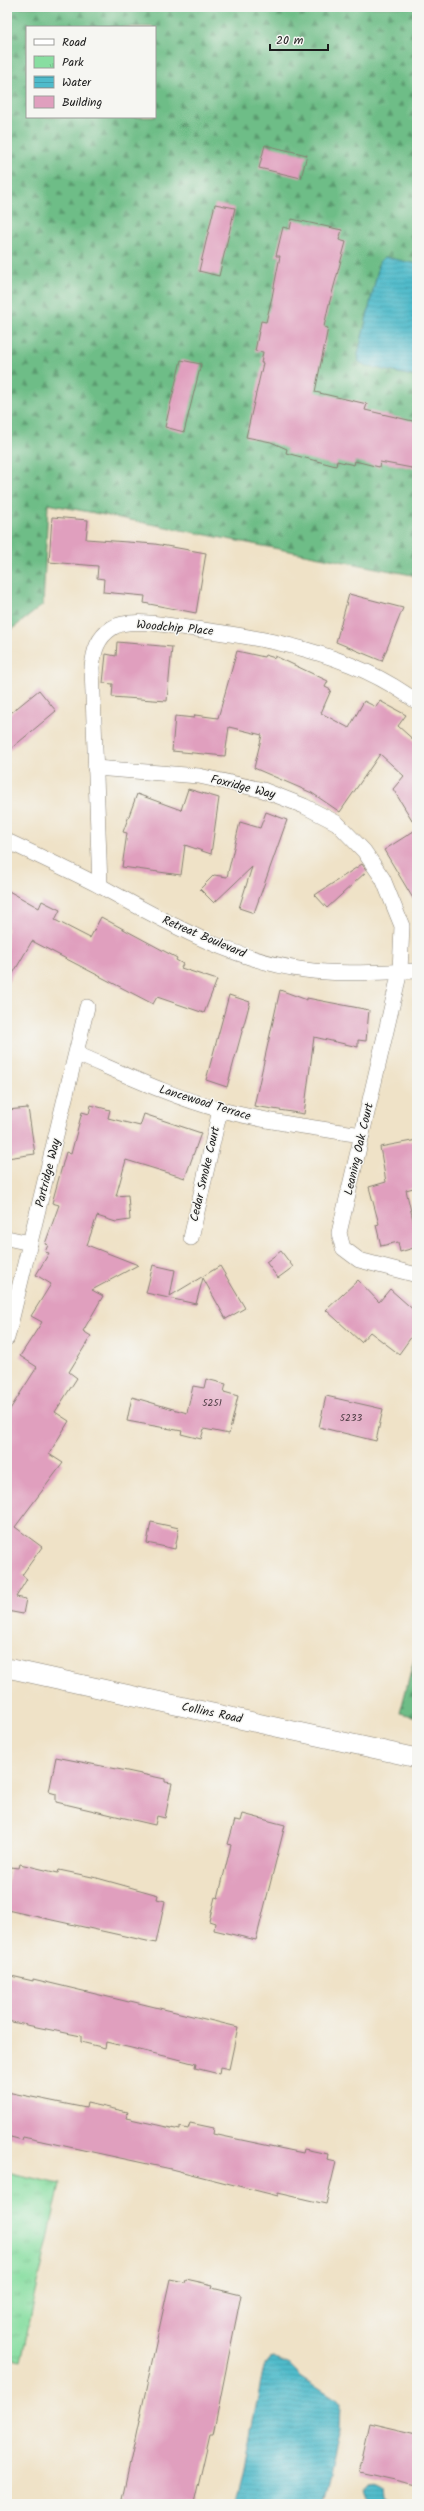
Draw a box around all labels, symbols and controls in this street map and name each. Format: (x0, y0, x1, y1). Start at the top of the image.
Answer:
legend (26, 26, 156, 118)
scale bar (270, 26, 328, 52)
text: 20 m (276, 31, 304, 50)
text: Road (62, 33, 87, 52)
text: Park (62, 53, 84, 72)
text: Water (62, 73, 92, 92)
text: Building (62, 93, 102, 112)
street label: Woodchip Place (136, 615, 215, 641)
street label: Foxridge Way (209, 770, 278, 804)
street label: Retreat Boulevard (159, 911, 250, 964)
street label: Lancewood Terrace (157, 1080, 254, 1126)
street label: Leaning Oak Court (339, 1101, 379, 1197)
street label: Cedar Smoke Court (185, 1124, 225, 1223)
street label: Partridge Way (30, 1136, 66, 1209)
house number: 5251 (202, 1395, 222, 1411)
house number: 5233 (340, 1410, 363, 1426)
street label: Collins Road (180, 1697, 245, 1729)

